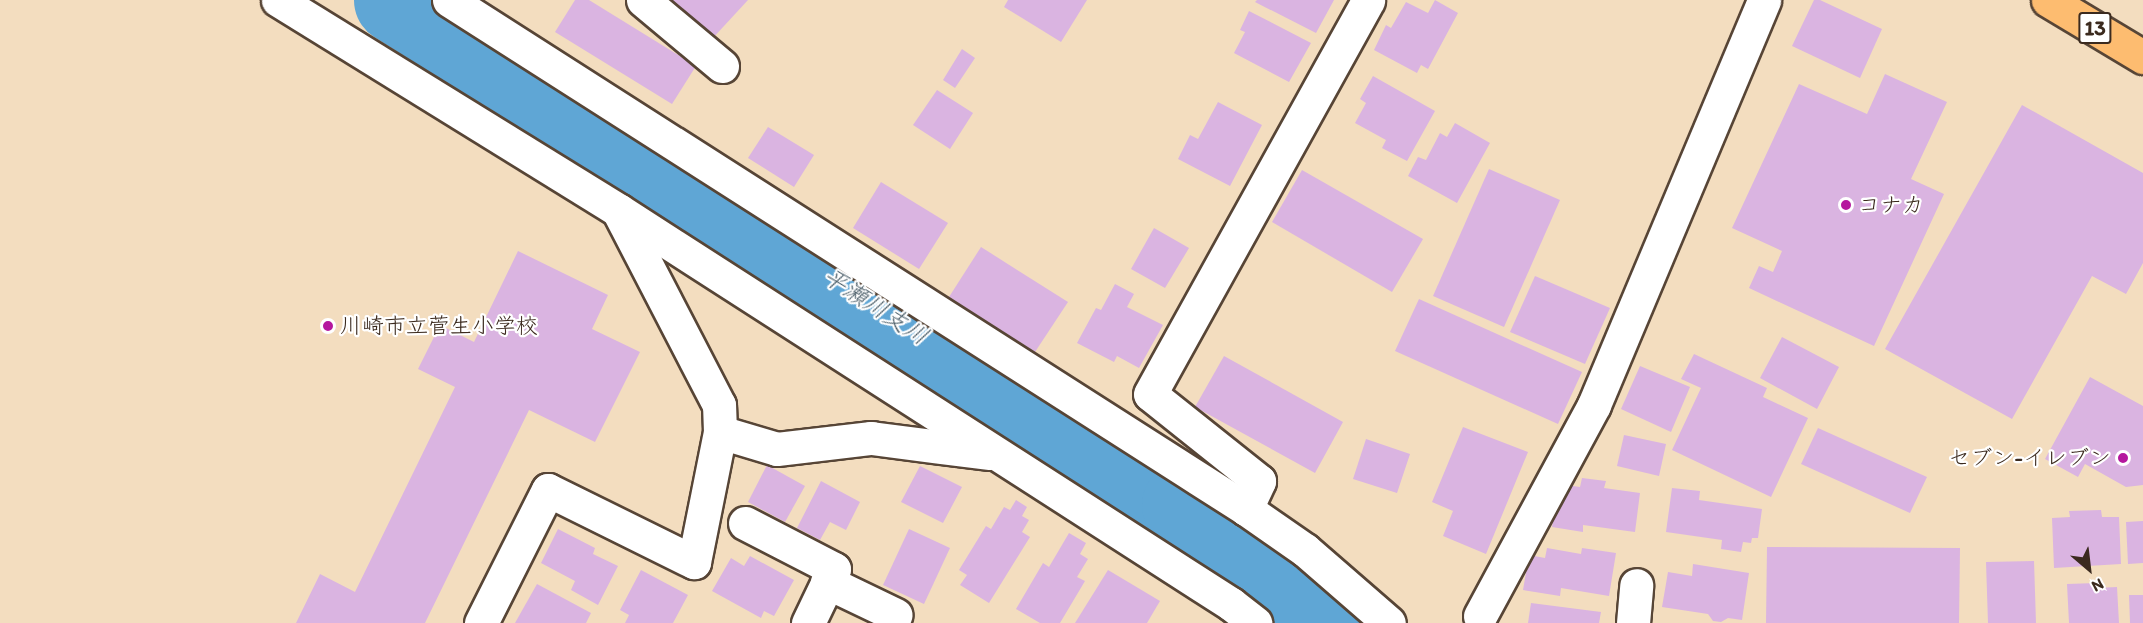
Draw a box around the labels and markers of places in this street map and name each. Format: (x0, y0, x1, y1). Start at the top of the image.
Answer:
place label: コナカ (1858, 192, 1924, 218)
marker: コナカ (1839, 198, 1853, 212)
place label: 川崎市立菅生小学校 (340, 313, 538, 339)
marker: 川崎市立菅生小学校 (321, 319, 335, 333)
place label: セブン-イレブン (1948, 445, 2111, 471)
marker: セブン-イレブン (2116, 451, 2130, 465)

